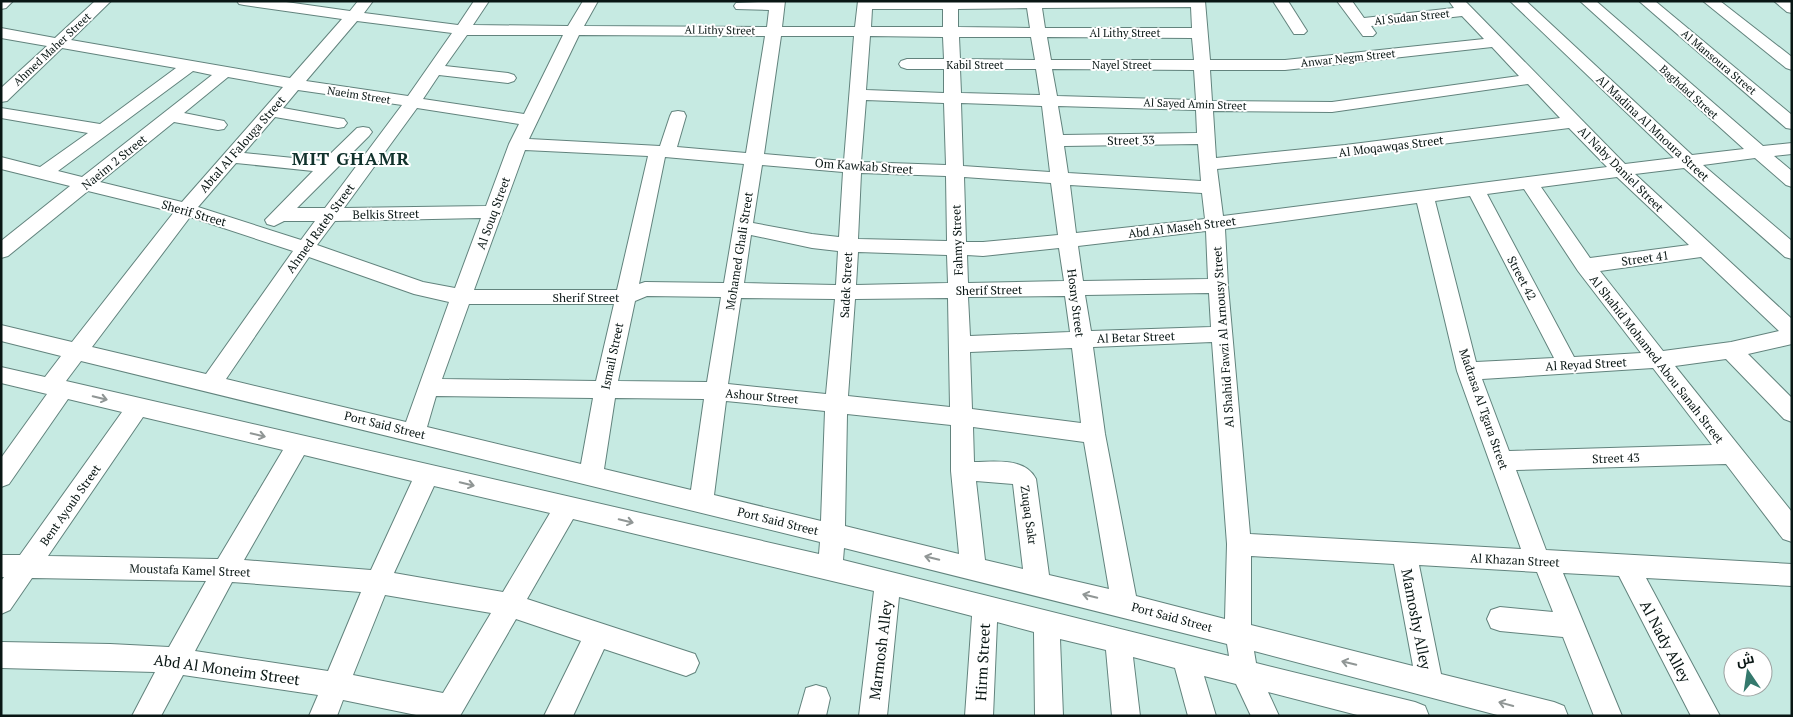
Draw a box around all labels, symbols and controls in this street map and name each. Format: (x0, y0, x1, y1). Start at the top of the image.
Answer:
street label: Al Sudan Street (1374, 6, 1450, 28)
street label: Ahmed Maher Street (10, 9, 94, 89)
street label: Al Lithy Street (684, 22, 756, 38)
street label: Al Lithy Street (1090, 26, 1160, 40)
street label: Al Mansoura Street (1678, 26, 1760, 98)
street label: Anwar Negm Street (1300, 46, 1396, 70)
street label: Kabil Street (946, 58, 1004, 72)
street label: Nayel Street (1092, 58, 1152, 72)
street label: Baghdad Street (1657, 62, 1721, 122)
street label: Al Madina Al Mnoura Street (1594, 72, 1713, 185)
street label: Naeim Street (326, 83, 392, 107)
street label: Abtal Al Falouga Street (196, 92, 288, 195)
street label: Al Sayed Amin Street (1143, 95, 1247, 113)
street label: Al Naby Daniel Street (1575, 123, 1667, 215)
street label: Naeim 2 Street (79, 131, 150, 193)
street label: Street 33 (1107, 132, 1155, 148)
street label: Al Moqawqas Street (1338, 132, 1445, 160)
district label: MIT GHAMR (292, 146, 410, 170)
street label: Om Kawkab Street (814, 155, 914, 177)
street label: Al Souq Street (473, 174, 513, 251)
street label: Ahmed Rateb Street (283, 180, 358, 276)
street label: Mohamed Ghali Street (722, 190, 756, 311)
street label: Sherif Street (160, 197, 229, 230)
street label: Fahmy Street (948, 204, 966, 276)
street label: Belkis Street (352, 206, 420, 222)
street label: Abd Al Maseh Street (1127, 213, 1237, 241)
street label: Al Shahid Fawzi Al Arnousy Street (1209, 245, 1237, 428)
street label: Street 41 (1620, 247, 1670, 269)
street label: Sadek Street (837, 251, 855, 319)
street label: Street 42 (1504, 253, 1540, 303)
street label: Hosny Street (1064, 268, 1088, 339)
street label: Al Shahid Mohamed Abou Sanah Street (1587, 272, 1728, 446)
street label: Sherif Street (955, 282, 1023, 298)
street label: Sherif Street (553, 290, 620, 305)
street label: Ismail Street (598, 321, 627, 391)
street label: Al Betar Street (1097, 328, 1176, 346)
street label: Madrasa Al Tgara Street (1456, 346, 1512, 472)
street label: Al Reyad Street (1545, 354, 1628, 374)
street label: Ashour Street (725, 385, 800, 407)
one-way arrow (91, 394, 107, 403)
street label: Port Said Street (343, 408, 428, 442)
one-way arrow (250, 431, 266, 440)
street label: Street 43 (1592, 450, 1640, 466)
street label: Bent Ayoub Street (36, 461, 104, 549)
one-way arrow (459, 480, 475, 489)
street label: Zuqaq Sakr (1017, 484, 1041, 546)
street label: Port Said Street (736, 504, 821, 538)
one-way arrow (617, 517, 633, 526)
street label: Al Khazan Street (1470, 550, 1561, 570)
one-way arrow (924, 553, 940, 562)
street label: Moustafa Kamel Street (129, 560, 252, 580)
street label: Mamoshy Alley (1397, 567, 1437, 671)
one-way arrow (1082, 591, 1098, 600)
street label: Al Nady Alley (1636, 596, 1696, 686)
street label: Marmosh Alley (864, 599, 896, 701)
street label: Port Said Street (1130, 599, 1215, 635)
street label: Hirm Street (970, 622, 994, 701)
north arrow (1723, 647, 1773, 697)
text: ش (1734, 648, 1756, 670)
street label: Abd Al Moneim Street (153, 649, 302, 689)
one-way arrow (1341, 658, 1357, 667)
one-way arrow (1499, 698, 1515, 708)

